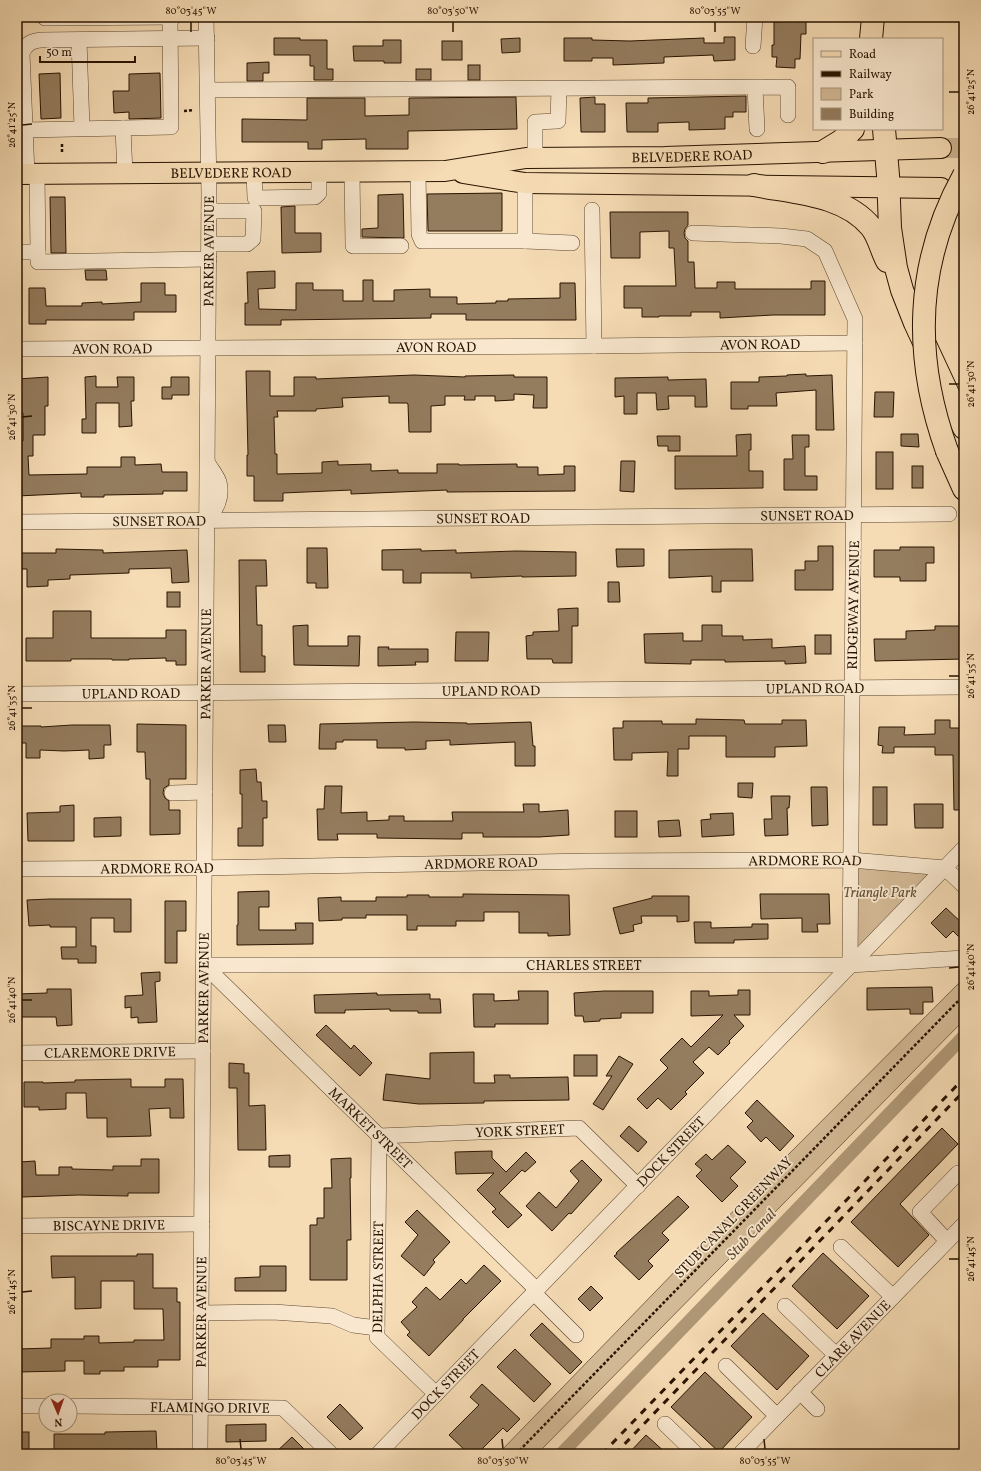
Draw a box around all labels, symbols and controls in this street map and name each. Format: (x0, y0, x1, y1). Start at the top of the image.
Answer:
text: 80°03'45"W (166, 4, 216, 18)
text: 80°03'50"W (427, 4, 479, 18)
text: 80°03'55"W (690, 4, 740, 18)
scale bar (40, 38, 135, 64)
legend (813, 38, 943, 130)
text: 50 m (46, 45, 72, 61)
text: Road (849, 47, 876, 63)
text: Railway (849, 67, 892, 83)
text: 26°41'25"N (964, 68, 978, 115)
text: Park (849, 87, 874, 103)
text: 26°41'25"N (5, 101, 19, 148)
text: Building (849, 107, 894, 123)
street label: BELVEDERE ROAD (631, 146, 753, 168)
street label: BELVEDERE ROAD (170, 164, 292, 184)
street label: PARKER AVENUE (200, 195, 220, 307)
street label: AVON ROAD (720, 336, 800, 356)
street label: AVON ROAD (396, 339, 476, 358)
street label: AVON ROAD (72, 340, 152, 360)
text: 26°41'30"N (964, 360, 978, 407)
text: 26°41'30"N (5, 393, 19, 440)
street label: SUNSET ROAD (760, 507, 854, 527)
street label: SUNSET ROAD (436, 510, 530, 529)
street label: SUNSET ROAD (112, 512, 206, 532)
street label: RIDGEWAY AVENUE (844, 540, 865, 670)
street label: PARKER AVENUE (197, 608, 217, 720)
text: 26°41'35"N (964, 652, 978, 699)
street label: UPLAND ROAD (766, 680, 864, 699)
street label: UPLAND ROAD (442, 682, 540, 702)
text: 26°41'35"N (5, 684, 19, 731)
street label: UPLAND ROAD (82, 685, 180, 705)
street label: ARDMORE ROAD (748, 852, 862, 872)
street label: ARDMORE ROAD (424, 854, 538, 875)
street label: ARDMORE ROAD (100, 860, 214, 880)
park label: Triangle Park (843, 884, 917, 903)
street label: PARKER AVENUE (195, 932, 215, 1044)
text: 26°41'40"N (964, 943, 978, 990)
street label: CHARLES STREET (526, 957, 642, 976)
text: 26°41'40"N (5, 976, 19, 1023)
street label: CLAREMORE DRIVE (44, 1043, 176, 1064)
street label: MARKET STREET (324, 1084, 416, 1174)
street label: DOCK STREET (633, 1113, 710, 1192)
street label: YORK STREET (475, 1121, 565, 1143)
street label: STUB CANAL GREENWAY (671, 1153, 798, 1283)
water label: Stub Canal (722, 1205, 782, 1265)
street label: BISCAYNE DRIVE (53, 1216, 165, 1237)
street label: DELPHIA STREET (369, 1221, 389, 1333)
text: 26°41'45"N (964, 1236, 978, 1282)
street label: PARKER AVENUE (193, 1256, 212, 1368)
text: 26°41'45"N (5, 1269, 19, 1315)
street label: CLARE AVENUE (811, 1297, 896, 1383)
street label: DOCK STREET (408, 1346, 485, 1425)
north arrow (38, 1393, 78, 1433)
street label: FLAMINGO DRIVE (150, 1399, 270, 1419)
text: N (54, 1414, 63, 1429)
text: 80°03'45"W (216, 1454, 266, 1468)
text: 80°03'50"W (477, 1454, 529, 1468)
text: 80°03'55"W (740, 1454, 790, 1468)

